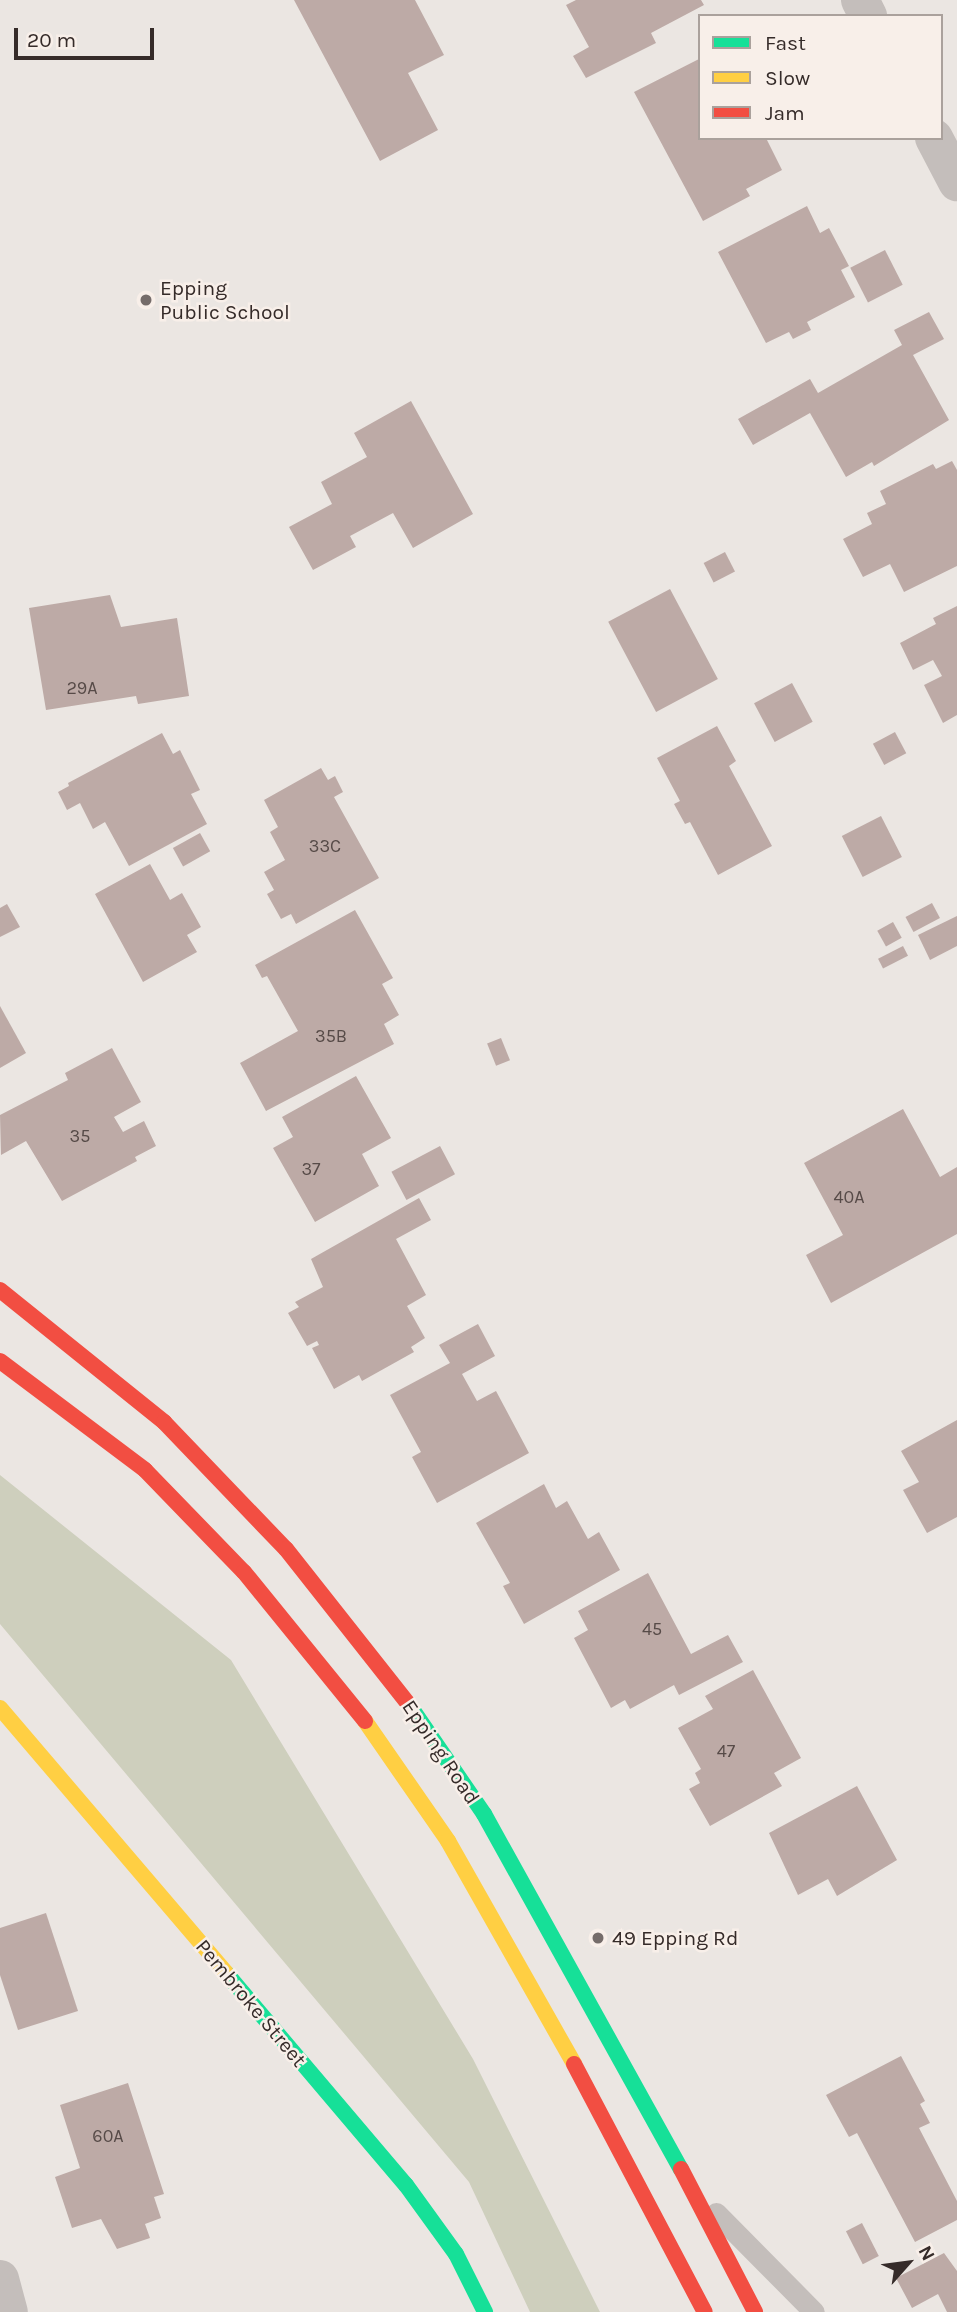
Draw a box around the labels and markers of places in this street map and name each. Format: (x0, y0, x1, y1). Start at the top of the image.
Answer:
place label: Epping Public School (160, 275, 290, 325)
marker: Epping Public School (138, 292, 154, 308)
place label: 49 Epping Rd (612, 1925, 738, 1951)
marker: 49 Epping Rd (590, 1930, 606, 1946)

